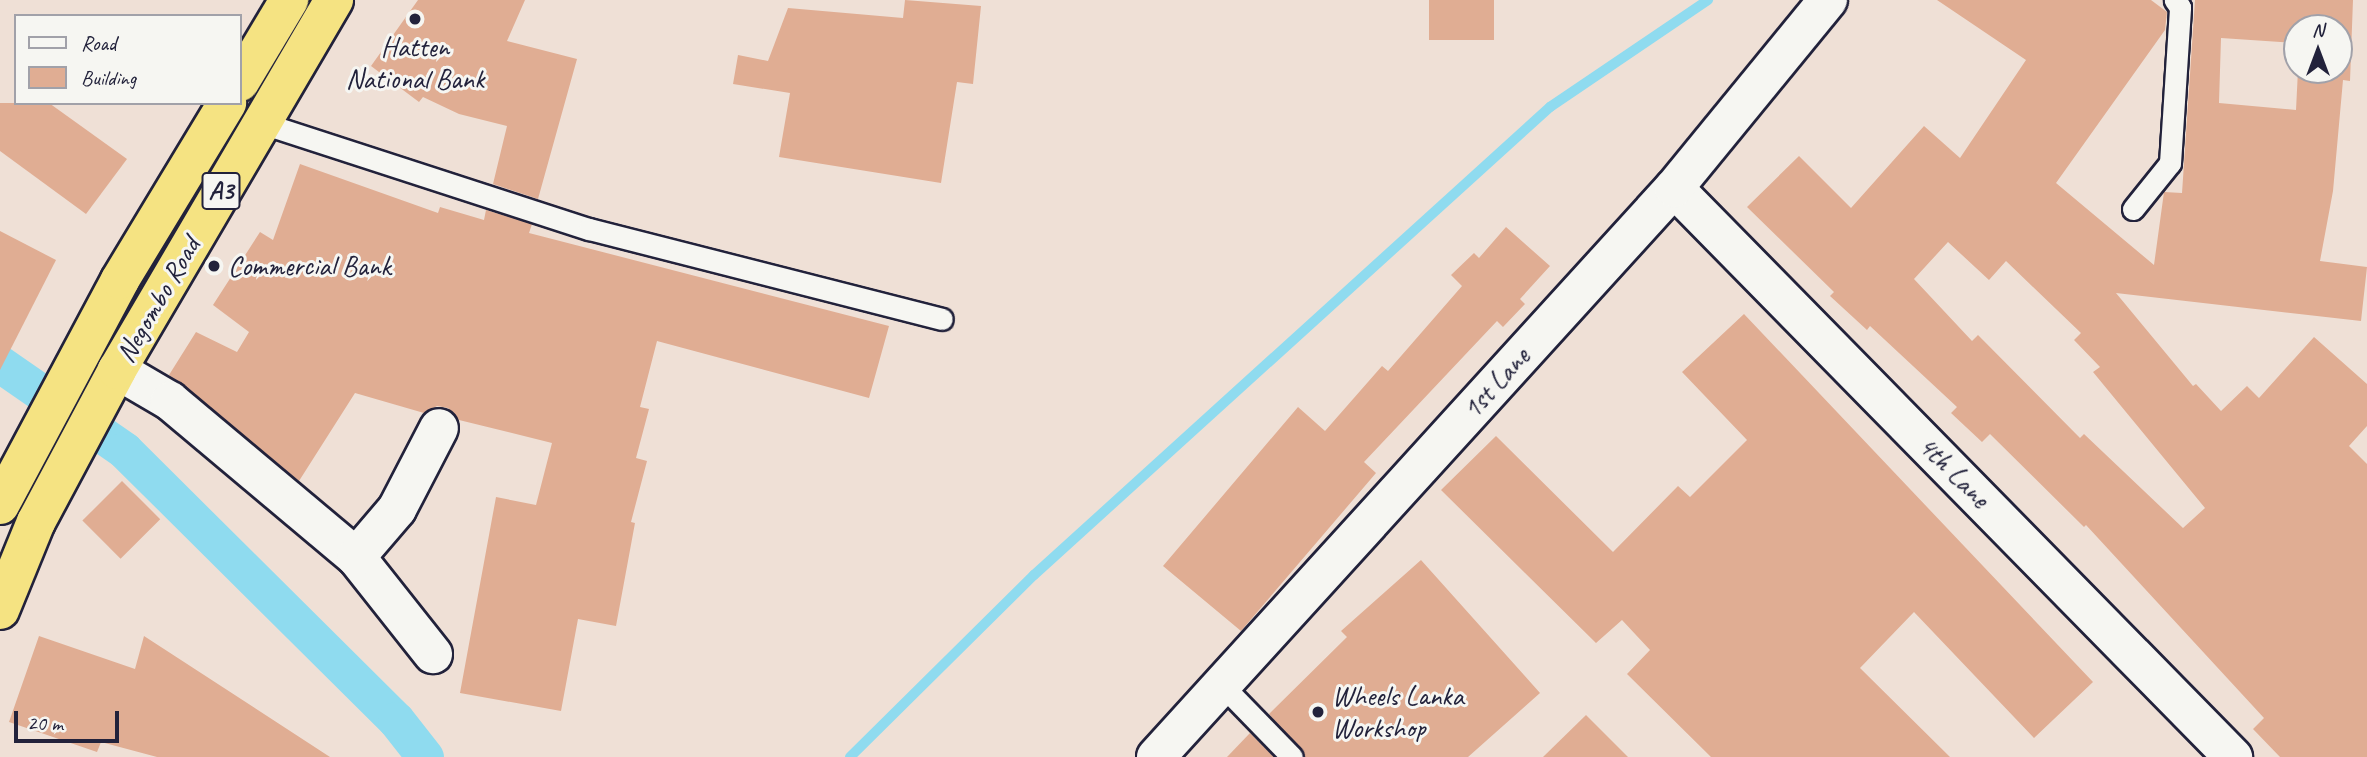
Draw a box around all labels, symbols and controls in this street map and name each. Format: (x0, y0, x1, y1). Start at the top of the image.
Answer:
marker: Hatten National Bank (407, 11, 423, 27)
legend (14, 14, 242, 105)
north arrow (2283, 14, 2353, 84)
text: N (2312, 18, 2324, 42)
text: Road (81, 30, 116, 56)
place label: Hatten National Bank (345, 30, 485, 96)
text: Building (81, 65, 136, 91)
road number: A3 (200, 168, 242, 214)
street label: Negombo Road (109, 231, 207, 369)
place label: Commercial Bank (228, 249, 392, 283)
marker: Commercial Bank (206, 258, 222, 274)
street label: 1st Lane (1455, 341, 1537, 425)
street label: 4th Lane (1911, 429, 1997, 515)
place label: Wheels Lanka Workshop (1332, 679, 1463, 745)
scale bar (18, 698, 122, 742)
marker: Wheels Lanka Workshop (1310, 704, 1326, 720)
text: 20 m (27, 710, 63, 736)

